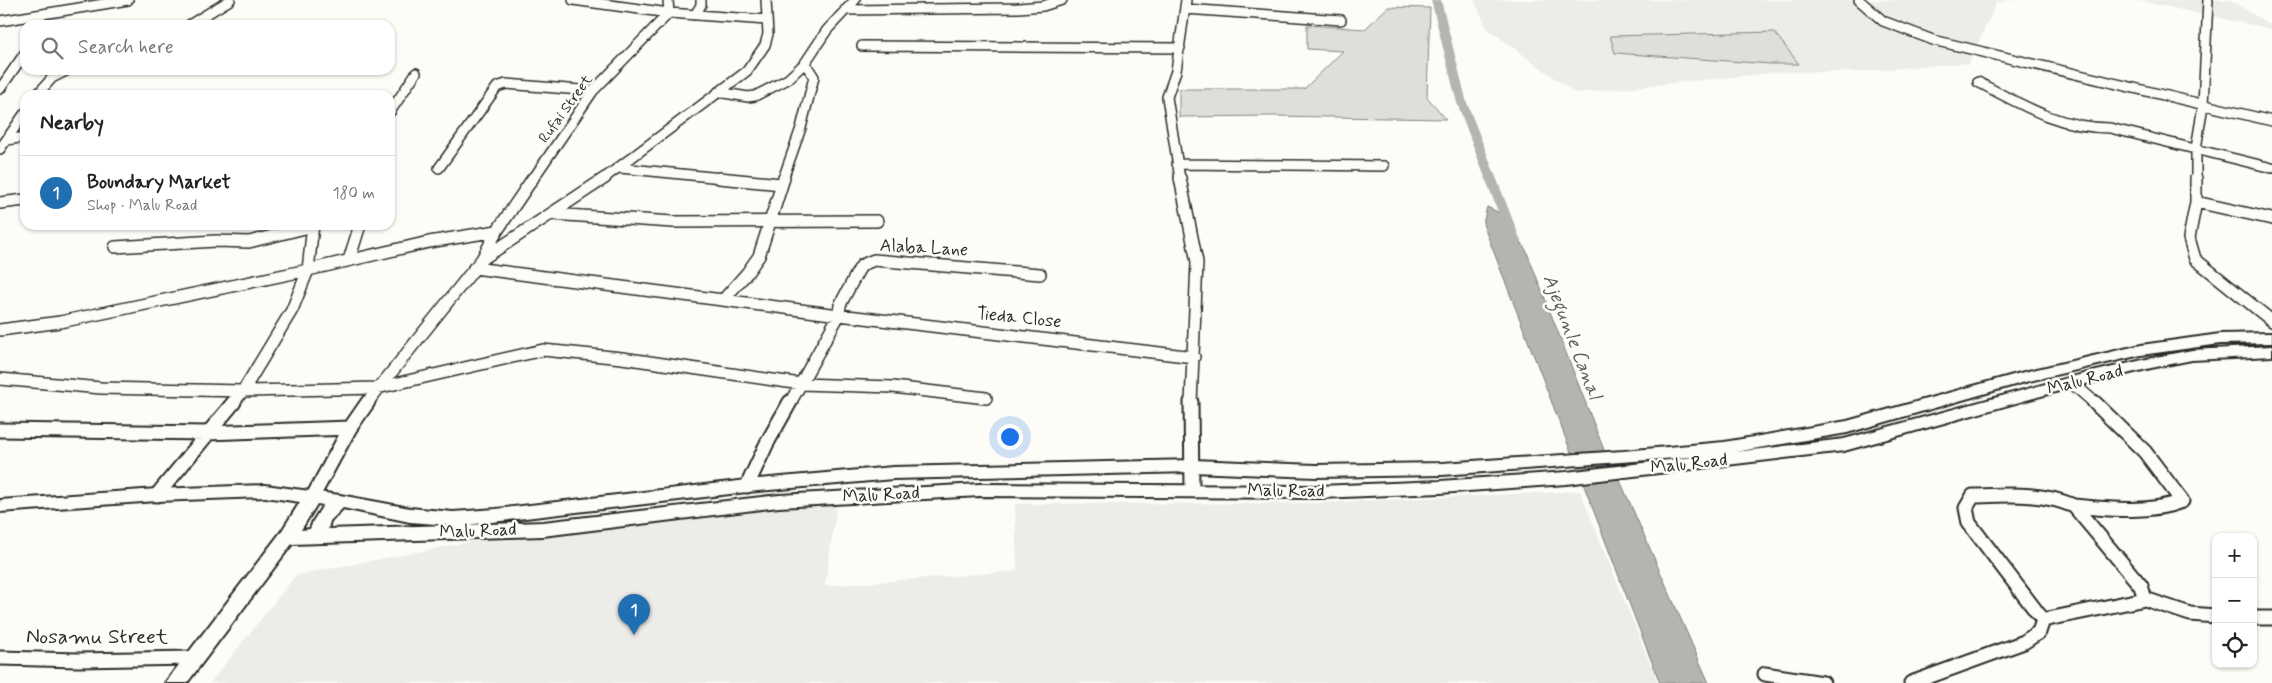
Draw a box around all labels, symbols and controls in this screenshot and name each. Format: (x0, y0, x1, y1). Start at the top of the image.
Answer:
search box (20, 20, 395, 75)
icon: search (38, 34, 66, 62)
text: Search here (78, 35, 174, 60)
street label: Rufai Street (534, 71, 598, 147)
text: Nearby (40, 109, 104, 137)
text: Boundary Market (87, 170, 231, 195)
text: 1 (52, 183, 60, 204)
text: 180 m (332, 183, 375, 204)
text: Shop · Malu Road (87, 195, 197, 216)
street label: Alaba Lane (879, 234, 969, 262)
water label: Ajegunle Canal (1535, 271, 1608, 405)
street label: Tieda Close (975, 302, 1063, 334)
street label: Malu Road (2045, 359, 2125, 401)
your location (997, 424, 1023, 450)
street label: Malu Road (1649, 448, 1729, 480)
street label: Malu Road (1247, 478, 1325, 504)
street label: Malu Road (842, 481, 920, 509)
street label: Malu Road (439, 518, 517, 544)
map controls (2212, 533, 2257, 668)
button: + (2212, 533, 2257, 578)
button: − (2212, 578, 2257, 623)
pin: 1 (618, 594, 650, 635)
street label: Nosamu Street (26, 623, 169, 651)
button: locate (2212, 623, 2257, 668)

